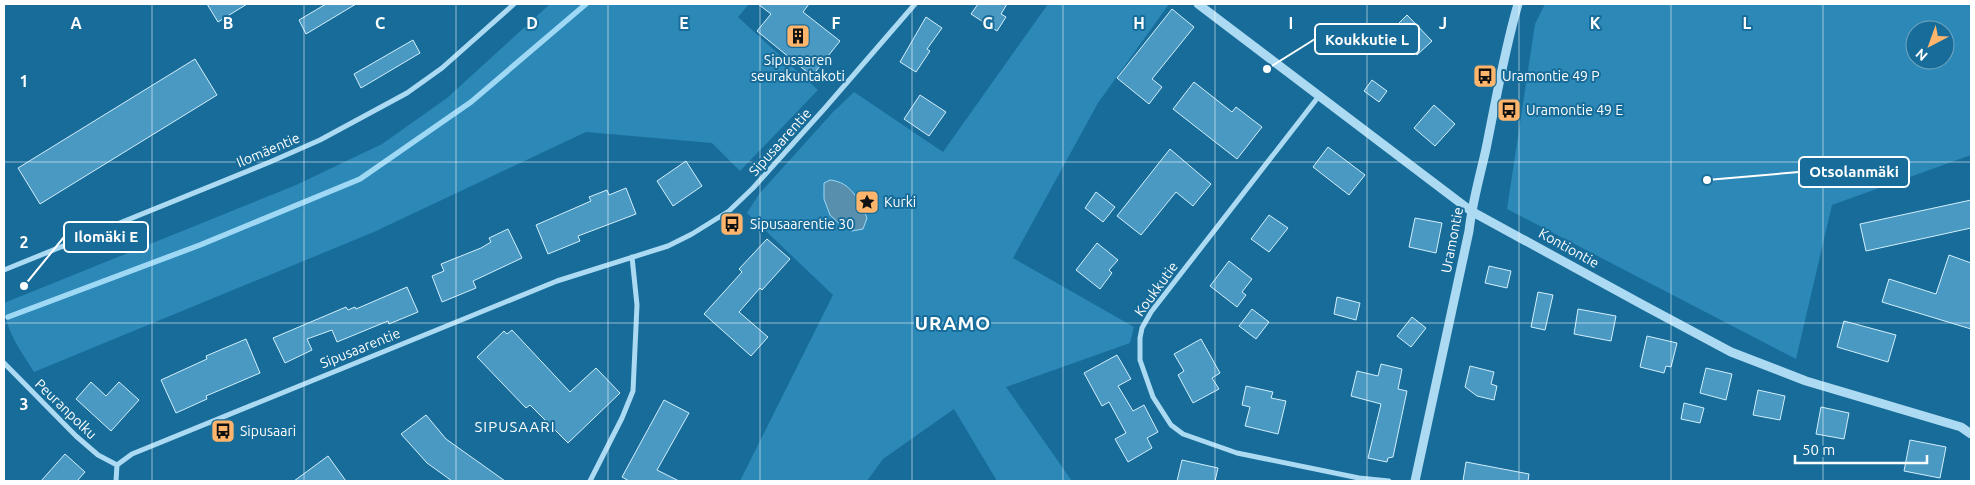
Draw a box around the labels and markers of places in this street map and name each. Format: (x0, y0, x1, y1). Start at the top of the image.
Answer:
building icon: Sipusaaren seurakuntakoti (785, 23, 811, 49)
callout: Koukkutie L (1315, 24, 1419, 54)
place label: Sipusaaren seurakuntakoti (751, 52, 845, 84)
bus stop icon: Uramontie 49 P (1472, 63, 1498, 89)
place label: Uramontie 49 P (1502, 68, 1600, 84)
bus stop icon: Uramontie 49 E (1496, 97, 1522, 123)
place label: Uramontie 49 E (1526, 102, 1623, 118)
callout: Otsolanmäki (1799, 157, 1909, 187)
place icon: Kurki (854, 189, 880, 215)
place label: Kurki (884, 194, 916, 210)
bus stop icon: Sipusaarentie 30 (719, 211, 745, 237)
place label: Sipusaarentie 30 (750, 216, 854, 232)
callout: Ilomäki E (64, 222, 148, 252)
bus stop icon: Sipusaari (210, 418, 236, 444)
place label: Sipusaari (240, 423, 296, 439)

